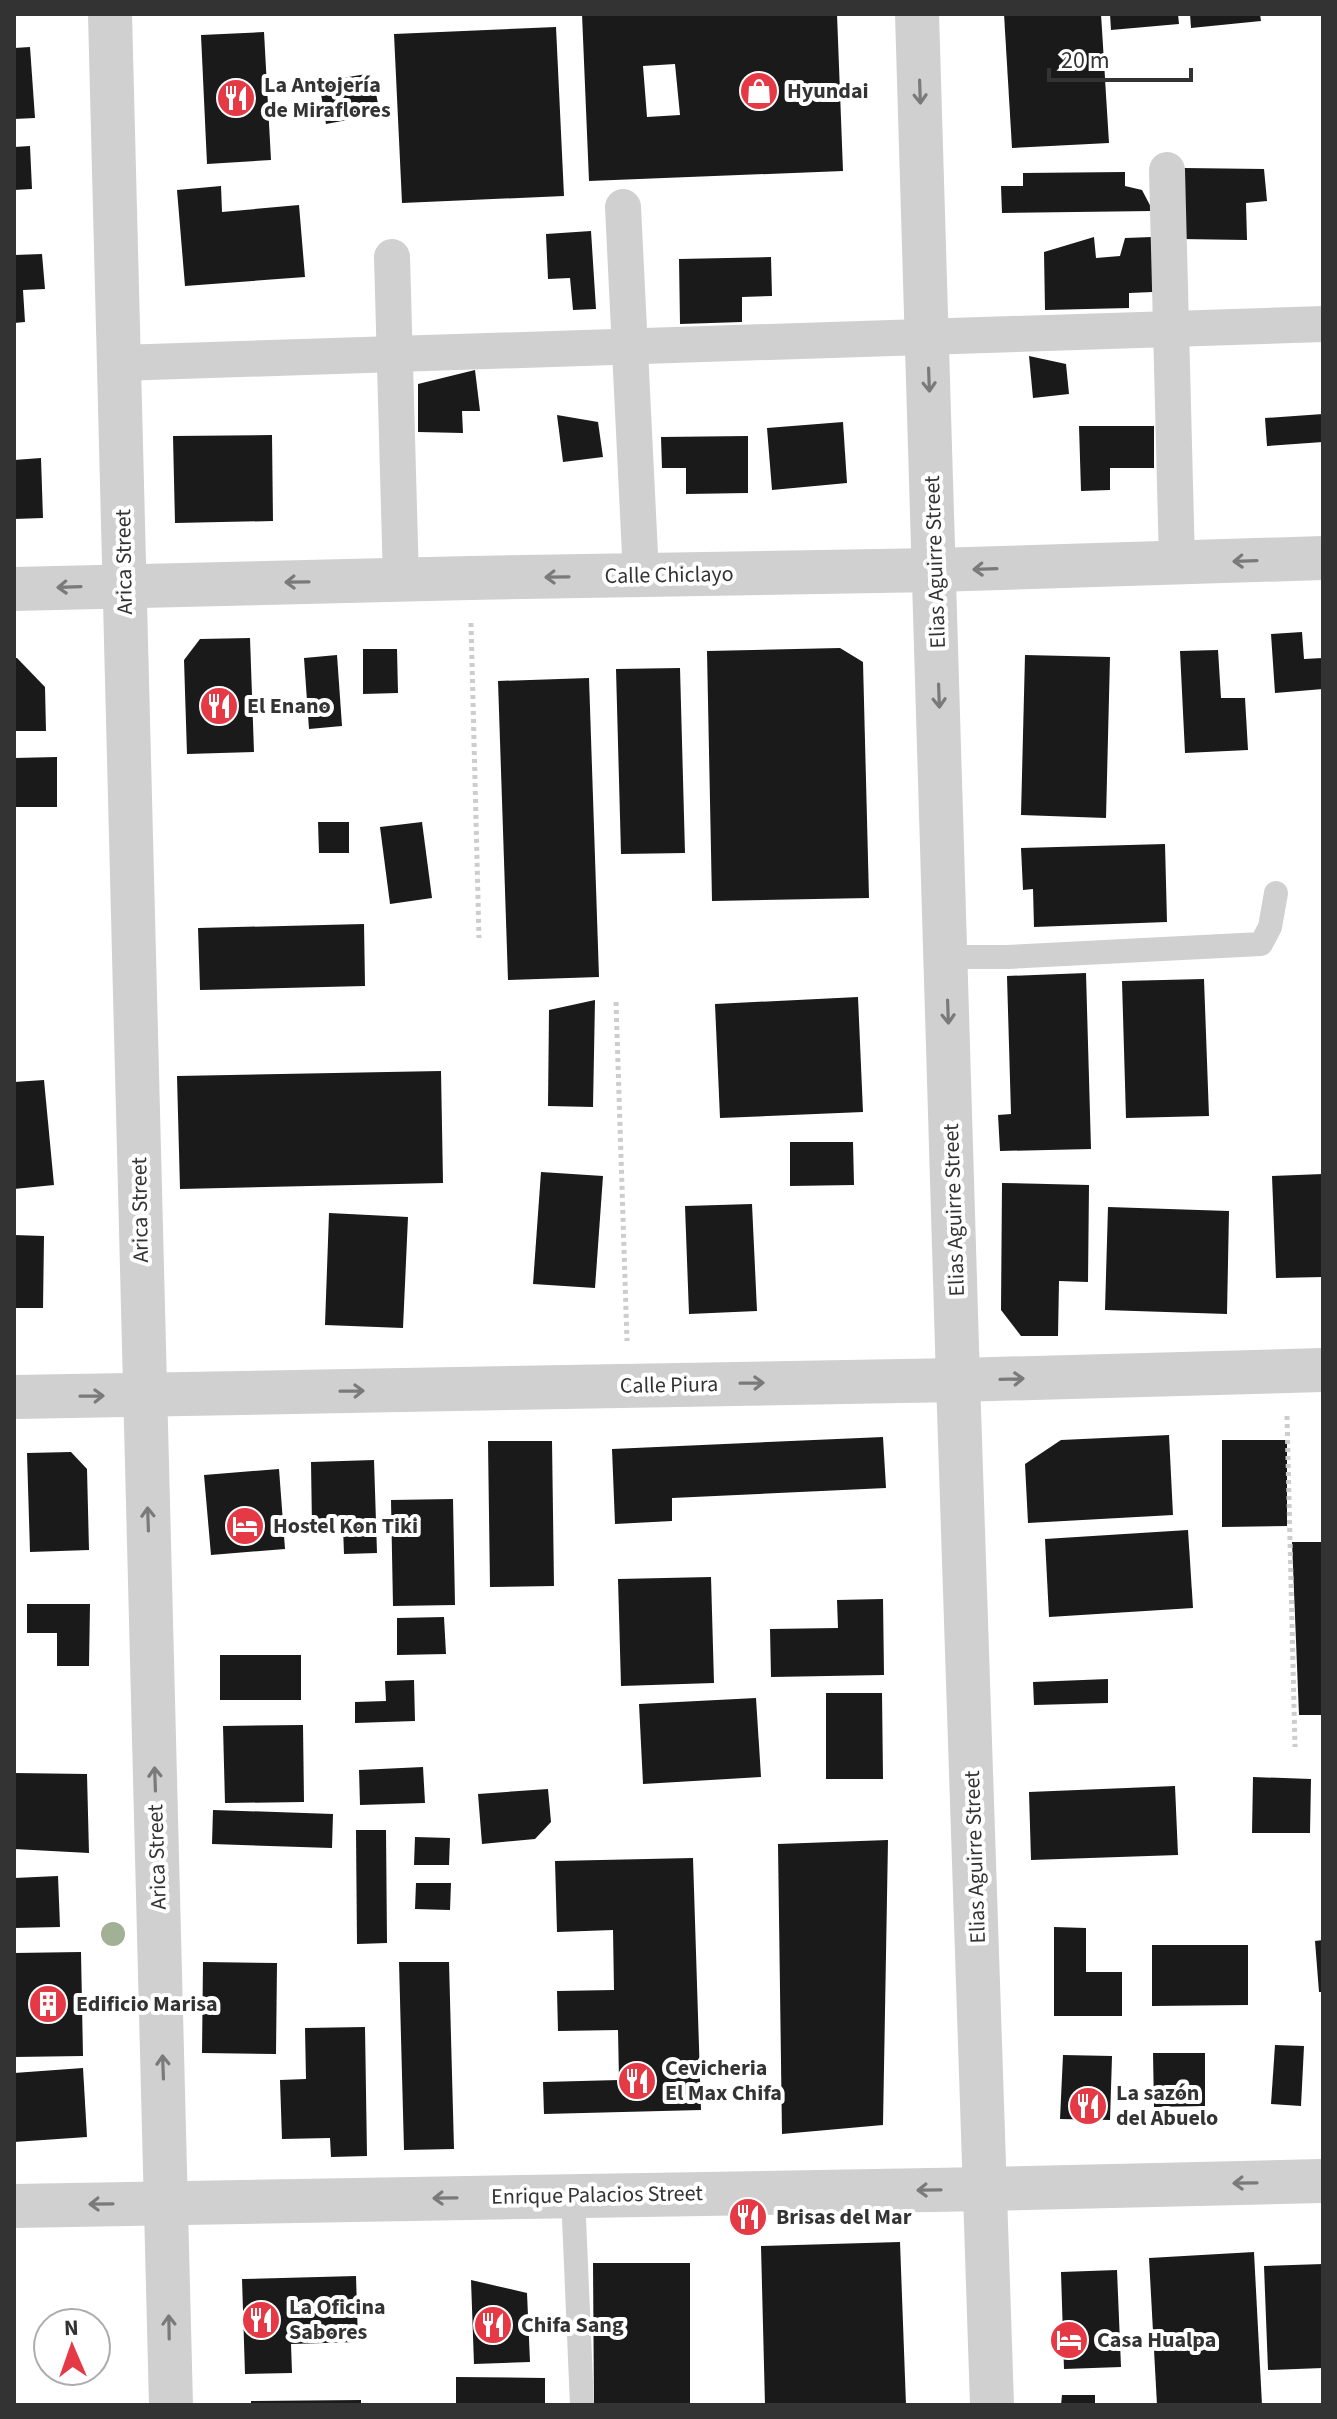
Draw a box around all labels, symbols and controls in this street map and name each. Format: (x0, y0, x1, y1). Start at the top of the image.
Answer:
scale bar (1049, 32, 1191, 82)
text: 20 m (1061, 43, 1110, 78)
place label: La Antojería de Miraflores (264, 69, 391, 126)
shop icon: Hyundai (738, 70, 780, 112)
place label: Hyundai (787, 75, 869, 107)
restaurant icon: La Antojería de Miraflores (215, 77, 257, 119)
one-way arrow (912, 78, 927, 105)
one-way arrow (922, 366, 937, 393)
street label: Elias Aguirre Street (916, 474, 954, 649)
street label: Arica Street (107, 508, 141, 615)
one-way arrow (1232, 553, 1259, 568)
street label: Calle Chiclayo (604, 558, 734, 592)
one-way arrow (972, 561, 999, 576)
one-way arrow (544, 569, 571, 584)
one-way arrow (284, 574, 311, 590)
one-way arrow (56, 580, 83, 595)
one-way arrow (931, 682, 947, 709)
restaurant icon: El Enano (198, 685, 240, 727)
place label: El Enano (247, 690, 331, 722)
one-way arrow (940, 998, 956, 1025)
street label: Elias Aguirre Street (935, 1122, 973, 1297)
street label: Arica Street (123, 1156, 157, 1263)
street label: Calle Piura (620, 1368, 718, 1402)
one-way arrow (998, 1371, 1025, 1386)
one-way arrow (738, 1376, 765, 1391)
one-way arrow (338, 1383, 365, 1398)
one-way arrow (78, 1388, 105, 1403)
hotel icon: Hostel Kon Tiki (224, 1505, 266, 1547)
one-way arrow (141, 1506, 156, 1533)
place label: Hostel Kon Tiki (273, 1510, 418, 1542)
one-way arrow (147, 1766, 163, 1793)
street label: Elias Aguirre Street (956, 1769, 994, 1944)
street label: Arica Street (139, 1803, 175, 1910)
building icon: Edificio Marisa (27, 1983, 69, 2025)
place label: Edificio Marisa (76, 1988, 218, 2020)
place label: Cevicheria El Max Chifa (665, 2052, 782, 2109)
one-way arrow (155, 2054, 170, 2081)
restaurant icon: Cevicheria El Max Chifa (616, 2060, 658, 2102)
place label: La sazón del Abuelo (1116, 2077, 1218, 2134)
restaurant icon: La sazón del Abuelo (1067, 2085, 1109, 2127)
one-way arrow (1232, 2175, 1259, 2190)
street label: Enrique Palacios Street (491, 2177, 704, 2213)
one-way arrow (916, 2182, 943, 2198)
one-way arrow (432, 2190, 459, 2205)
one-way arrow (88, 2196, 115, 2212)
restaurant icon: Brisas del Mar (727, 2196, 769, 2238)
place label: Brisas del Mar (776, 2201, 912, 2233)
place label: La Oficina Sabores (289, 2291, 386, 2348)
restaurant icon: La Oficina Sabores (240, 2299, 282, 2341)
restaurant icon: Chifa Sang (472, 2304, 514, 2346)
north arrow (32, 2307, 112, 2387)
place label: Chifa Sang (521, 2309, 624, 2341)
text: N (63, 2312, 79, 2344)
one-way arrow (161, 2314, 177, 2341)
hotel icon: Casa Hualpa (1048, 2319, 1090, 2361)
place label: Casa Hualpa (1097, 2324, 1216, 2356)

